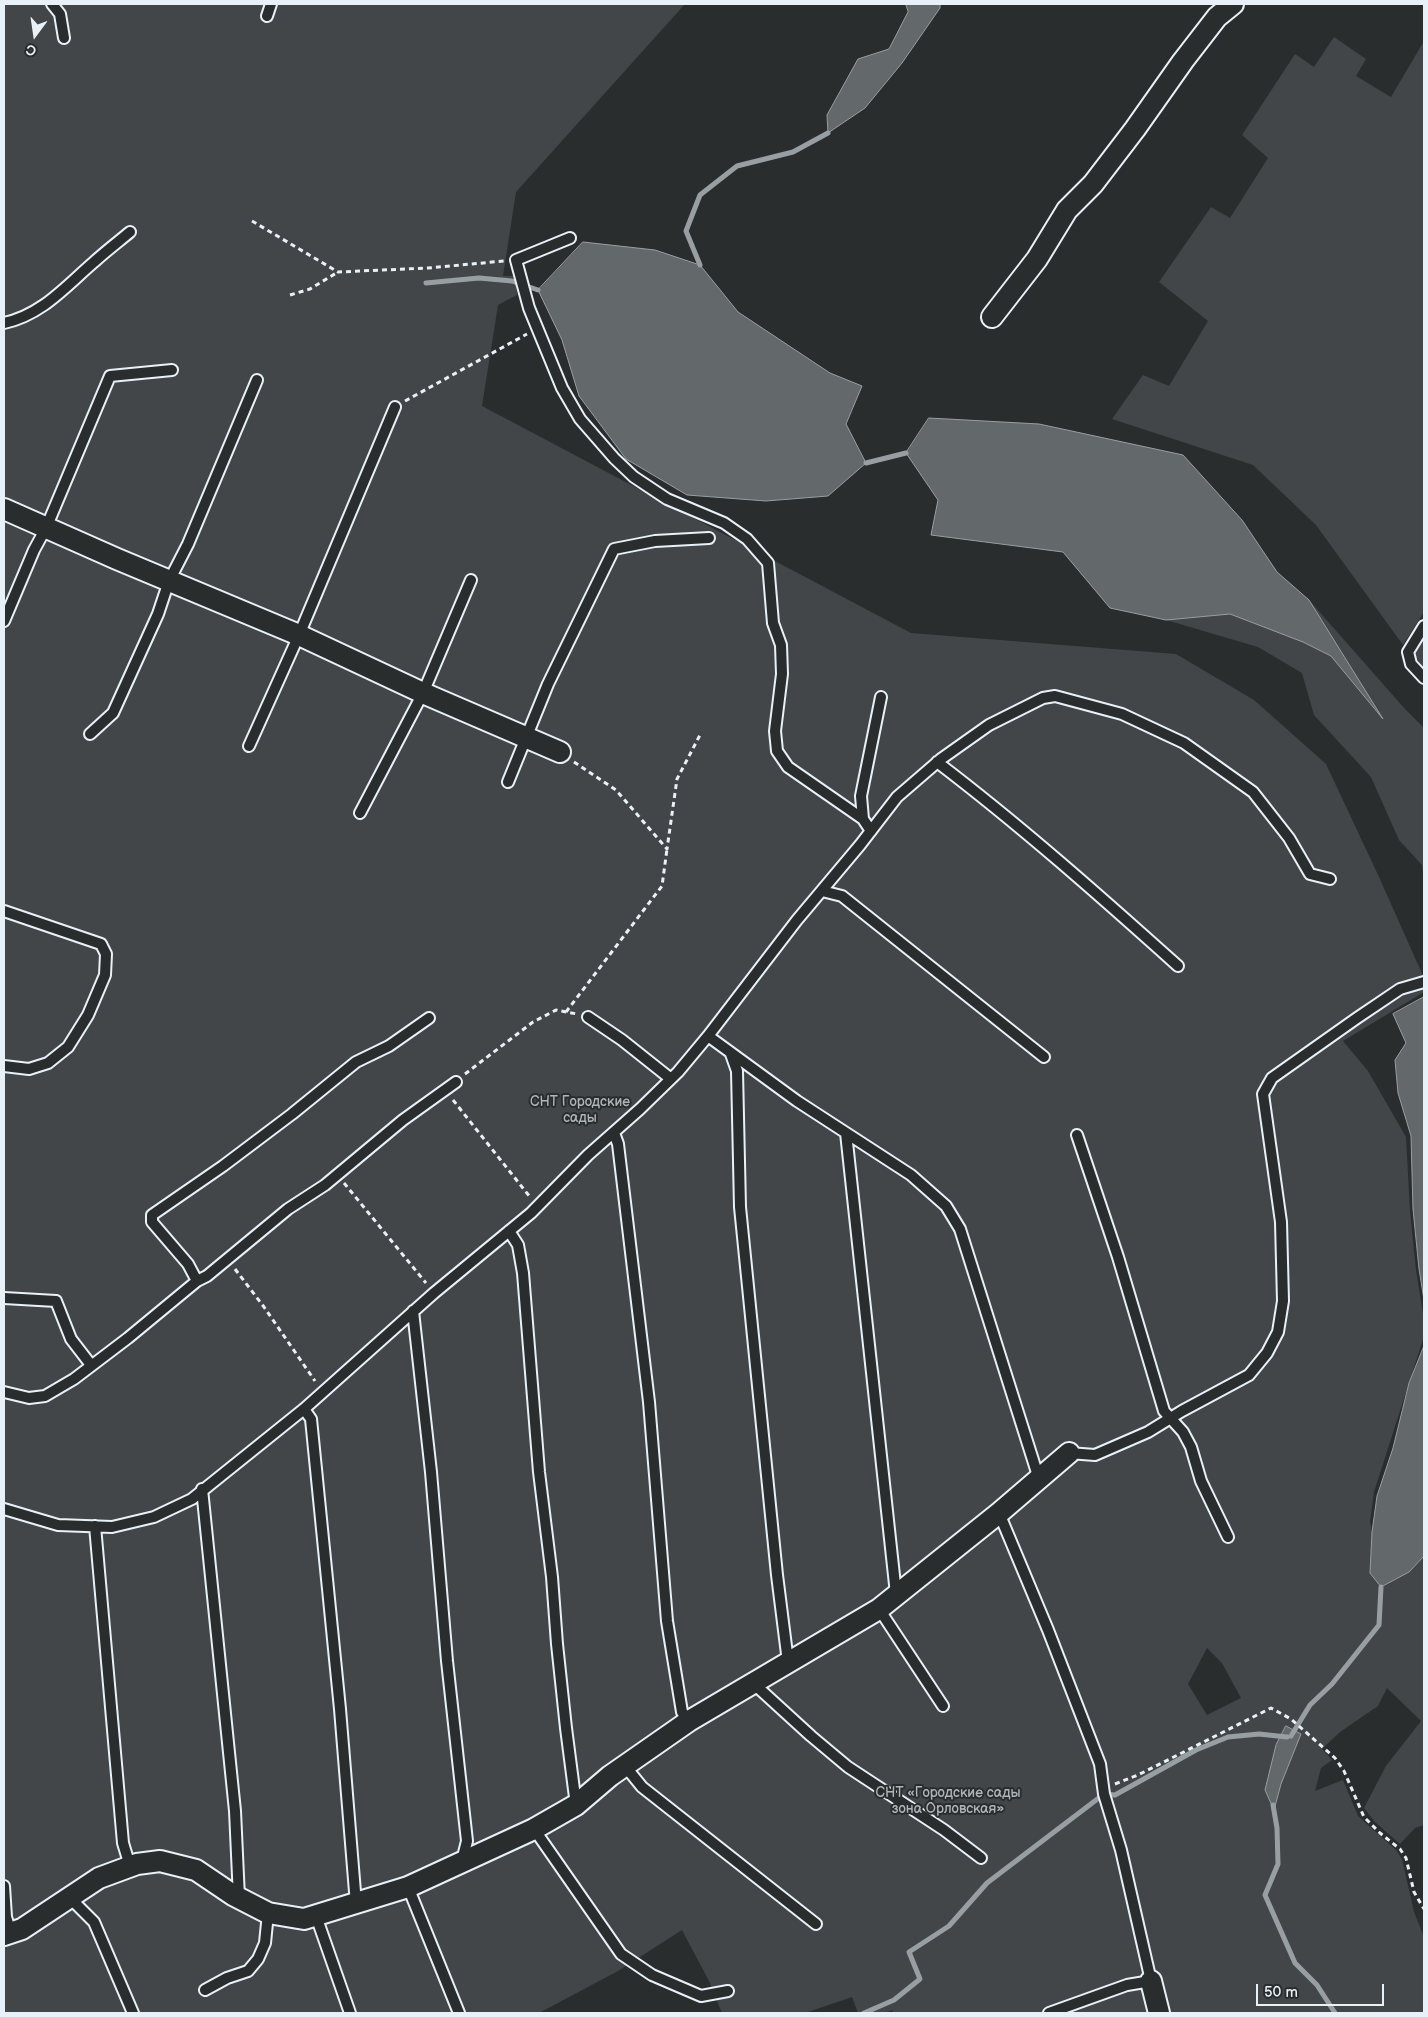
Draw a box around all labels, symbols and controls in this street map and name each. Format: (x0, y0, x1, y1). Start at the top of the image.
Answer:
north arrow (10, 10, 60, 60)
text: С (24, 41, 38, 59)
park label: СНТ Городские сады (530, 1094, 630, 1126)
park label: СНТ «Городские сады зона Орловская» (876, 1785, 1020, 1818)
scale bar (1258, 1974, 1386, 2006)
text: 50 m (1264, 1983, 1298, 2002)

